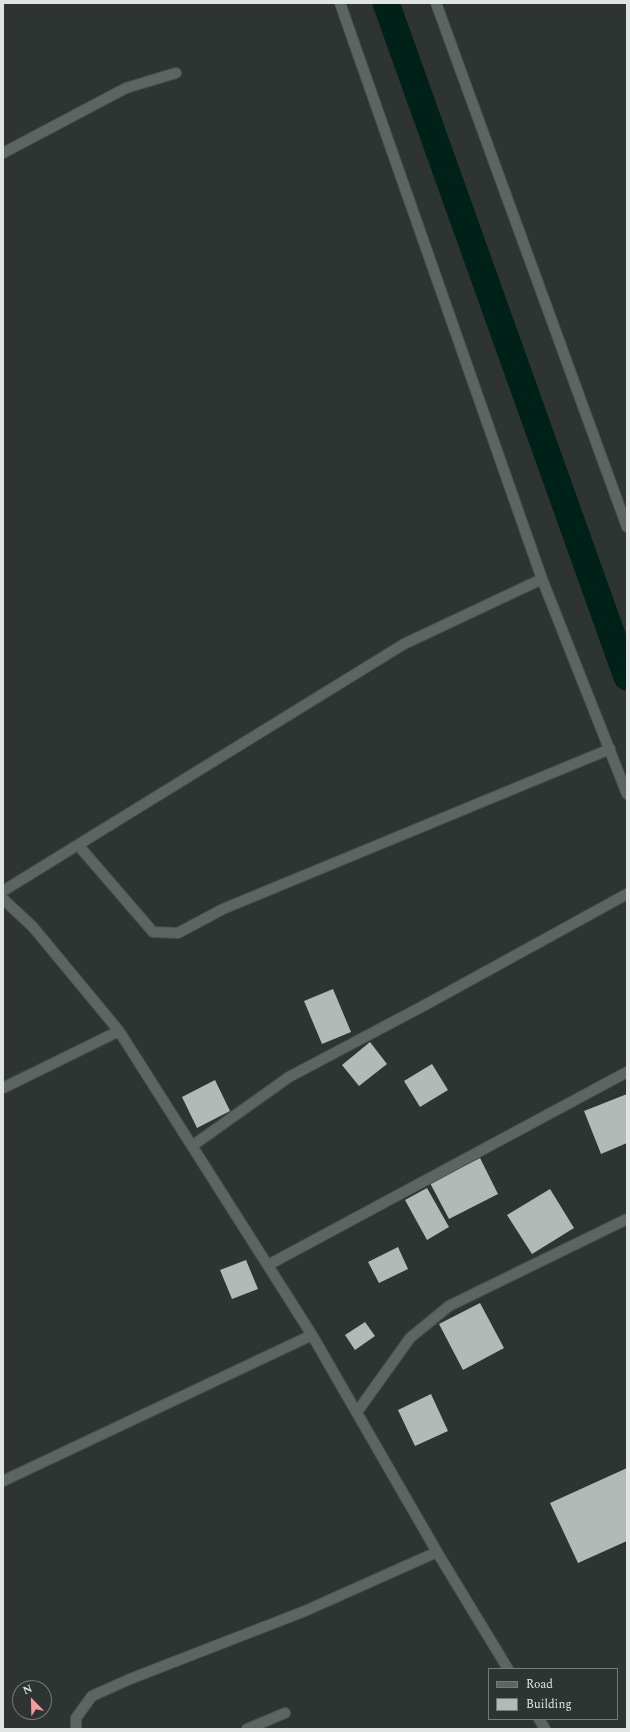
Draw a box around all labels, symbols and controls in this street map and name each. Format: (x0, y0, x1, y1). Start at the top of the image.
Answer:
legend (488, 1668, 618, 1720)
text: Road (526, 1675, 553, 1694)
north arrow (12, 1680, 52, 1720)
text: N (20, 1680, 35, 1699)
text: Building (526, 1695, 572, 1714)

